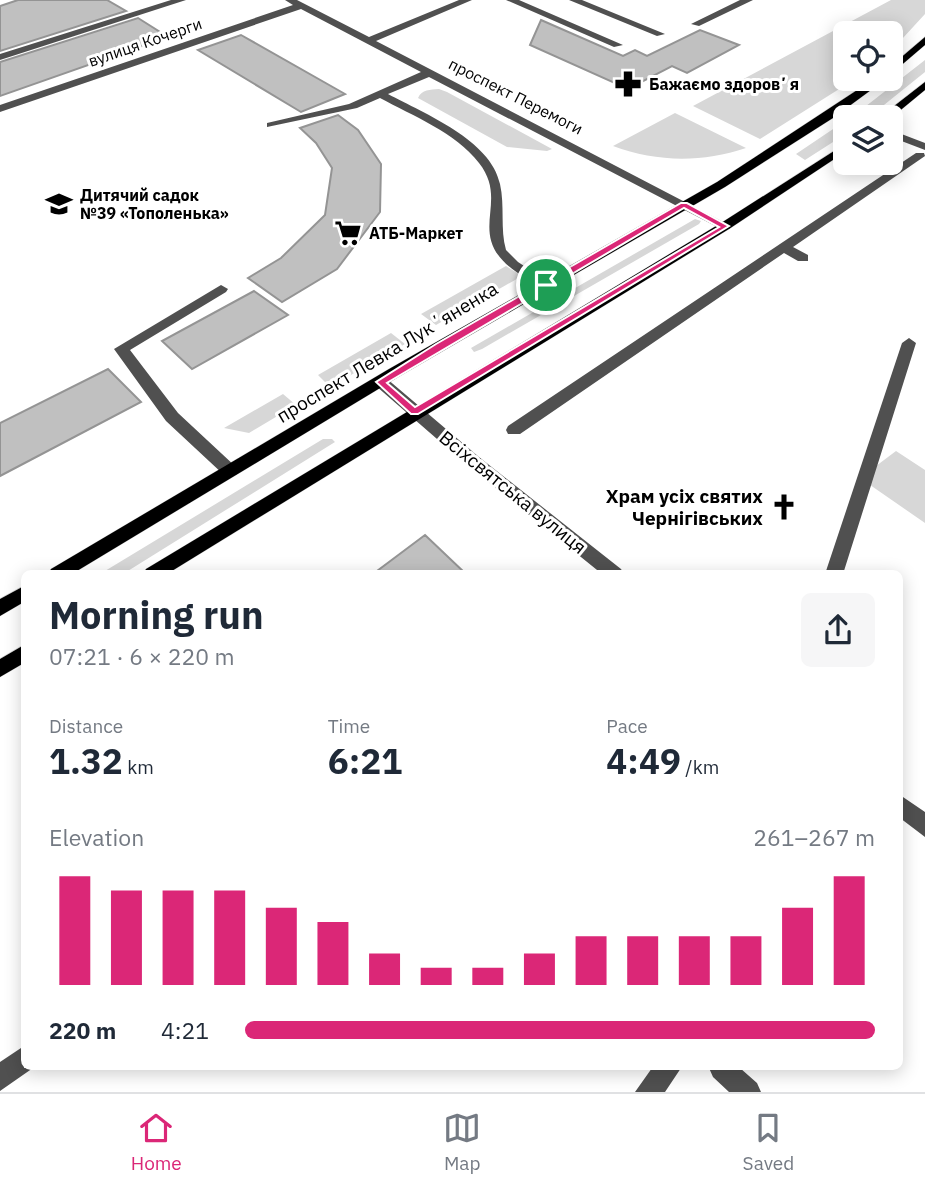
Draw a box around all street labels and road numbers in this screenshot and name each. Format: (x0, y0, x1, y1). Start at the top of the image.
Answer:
street label: вулиця Кочерги (85, 13, 205, 71)
street label: проспект Перемоги (446, 54, 586, 138)
street label: проспект Левка Лукʼяненка (272, 276, 502, 428)
street label: Всіхсвятська вулиця (435, 425, 591, 559)

